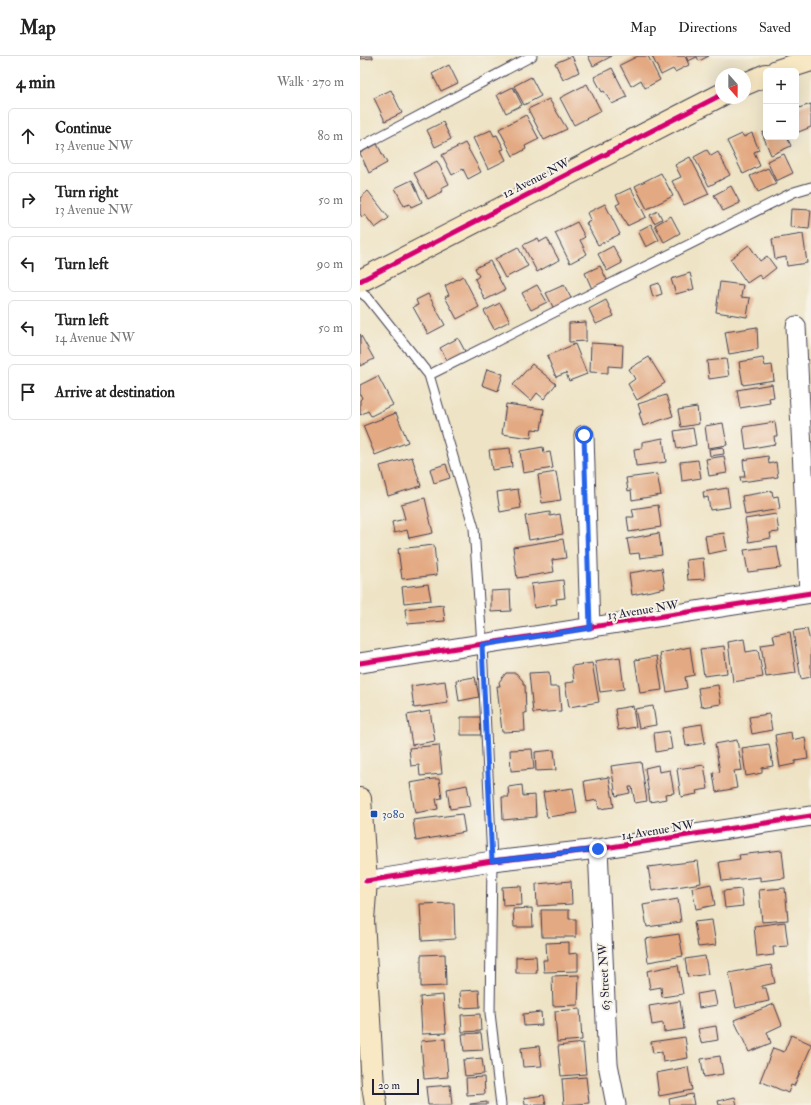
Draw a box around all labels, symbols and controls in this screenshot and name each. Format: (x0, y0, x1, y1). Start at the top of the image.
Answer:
text: Map (20, 16, 56, 40)
text: Map (630, 19, 656, 36)
text: Directions (678, 19, 737, 36)
text: Saved (759, 19, 791, 36)
north arrow (715, 68, 751, 104)
map controls (763, 68, 799, 140)
button: + (763, 68, 799, 104)
text: 4 min (16, 72, 55, 93)
text: Walk · 270 m (277, 74, 344, 90)
button: − (763, 104, 799, 140)
text: Continue (55, 119, 111, 138)
icon: ahead (17, 125, 39, 147)
text: 80 m (317, 128, 343, 144)
text: 13 Avenue NW (55, 138, 133, 154)
street label: 12 Avenue NW (500, 155, 573, 202)
text: Turn right (55, 183, 118, 202)
icon: right (17, 189, 39, 211)
text: 50 m (318, 192, 343, 208)
text: 13 Avenue NW (55, 202, 133, 218)
icon: left (17, 253, 39, 275)
text: Turn left (55, 255, 109, 274)
text: 90 m (317, 256, 343, 272)
text: Turn left (55, 311, 109, 330)
icon: left (17, 317, 39, 339)
text: 50 m (318, 320, 343, 336)
text: 14 Avenue NW (55, 330, 135, 346)
icon: arrive (17, 381, 39, 403)
text: Arrive at destination (55, 383, 175, 402)
route start (575, 426, 593, 444)
street label: 13 Avenue NW (607, 597, 680, 624)
place label: 3080 (382, 807, 405, 822)
marker: 3080 (369, 809, 379, 819)
street label: 14 Avenue NW (621, 817, 696, 844)
route end (589, 840, 607, 858)
street label: 63 Street NW (595, 942, 614, 1011)
scale bar (372, 1077, 419, 1096)
text: 20 m (378, 1079, 400, 1092)

